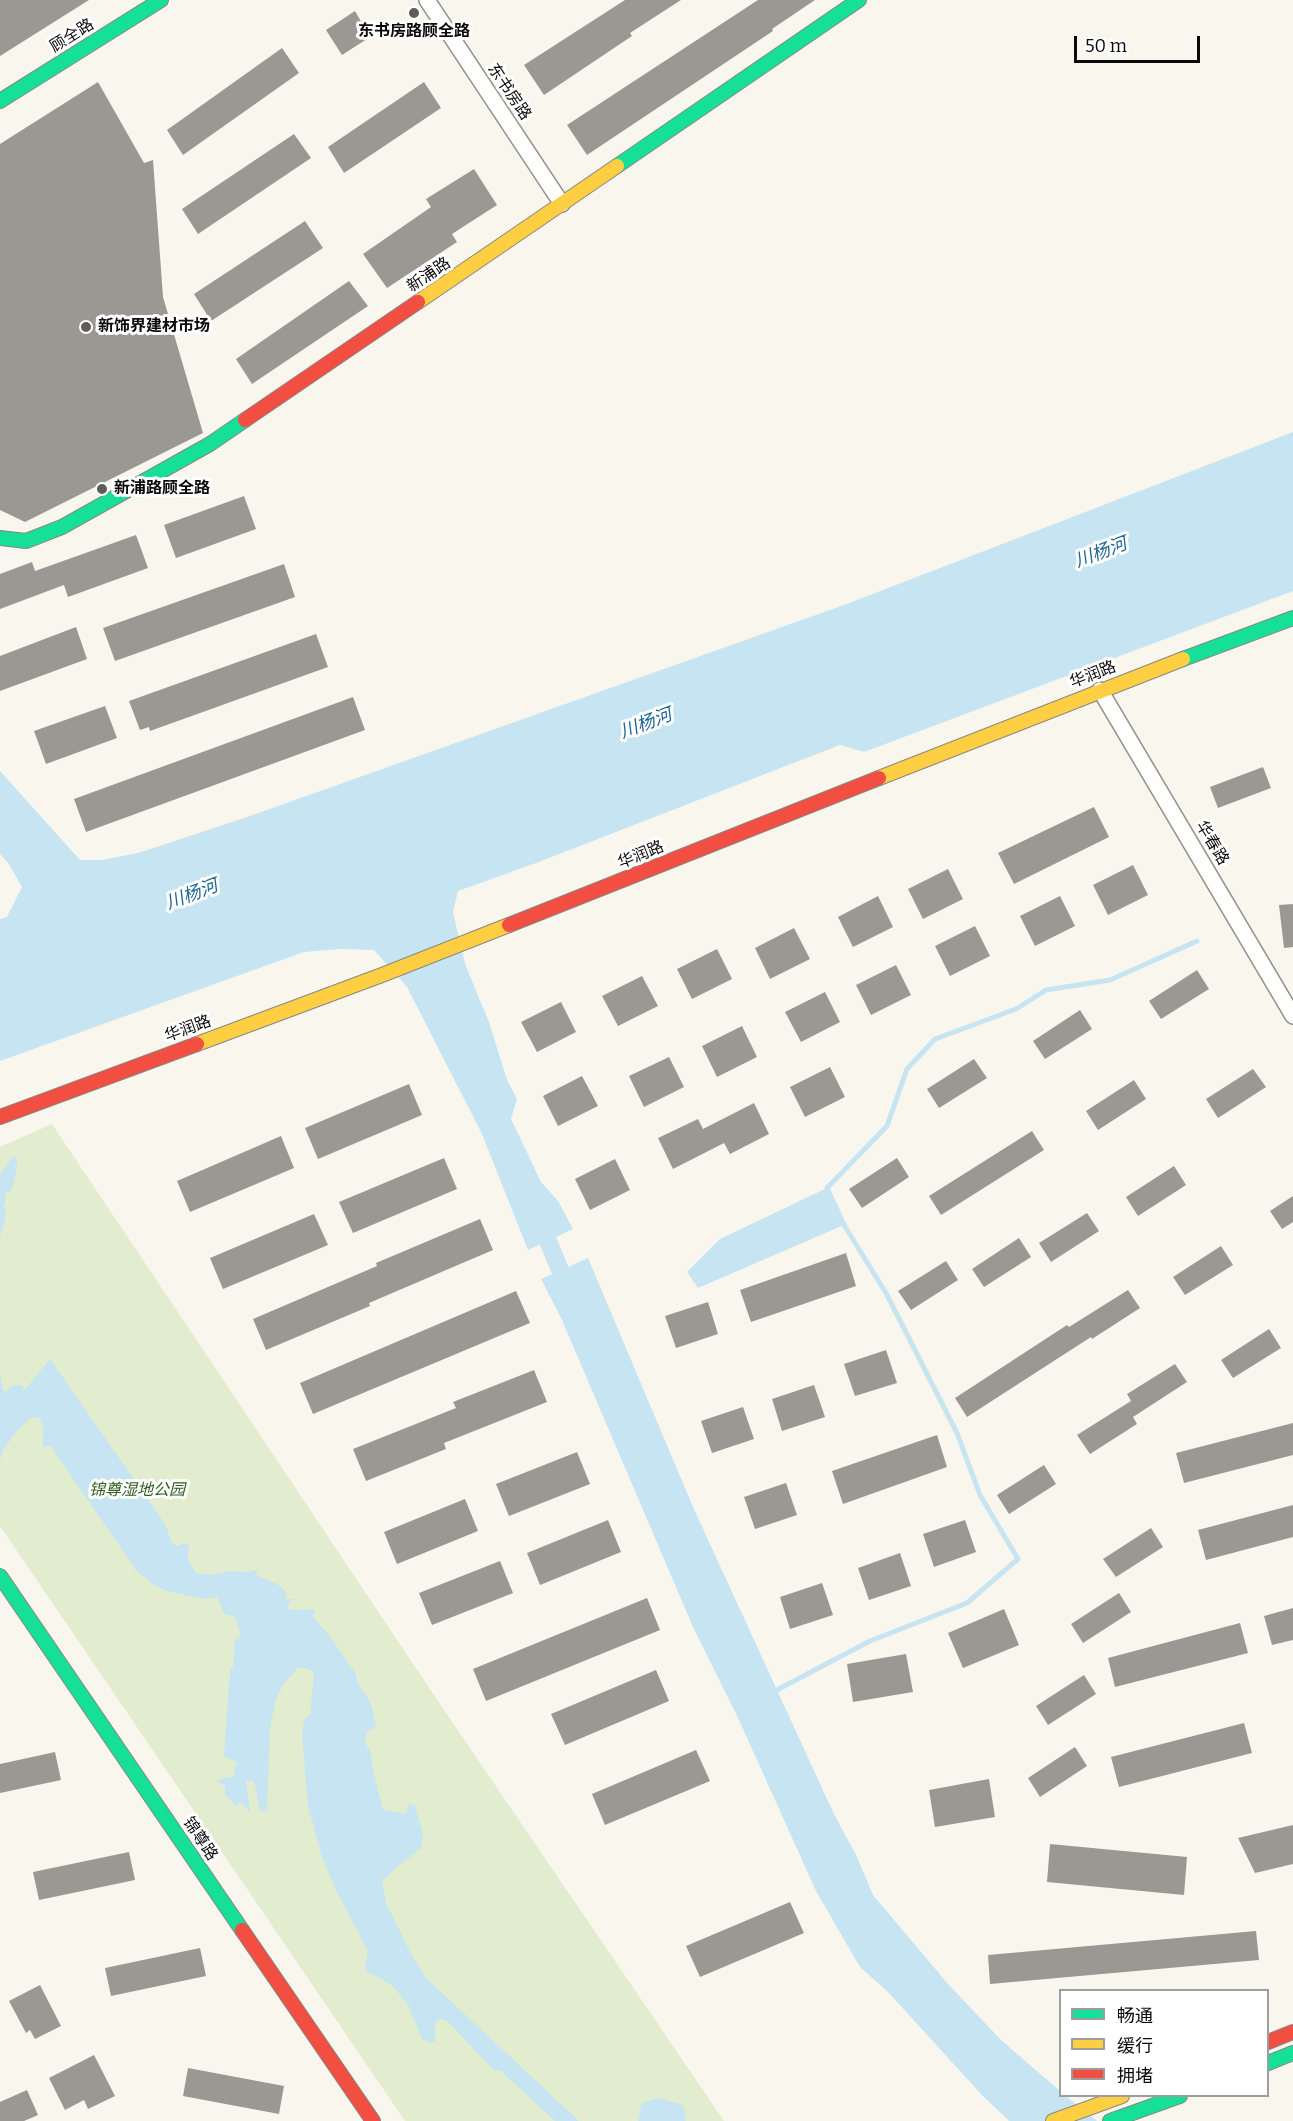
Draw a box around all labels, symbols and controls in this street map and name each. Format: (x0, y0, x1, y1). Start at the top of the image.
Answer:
marker: 东书房路顾全路 (407, 6, 421, 20)
street label: 顾全路 (47, 15, 97, 57)
place label: 东书房路顾全路 (358, 22, 470, 42)
scale bar (1077, 24, 1203, 62)
text: 50 m (1085, 35, 1127, 57)
street label: 东书房路 (483, 60, 535, 124)
street label: 新浦路 (404, 254, 454, 296)
place label: 新饰界建材市场 (98, 317, 210, 337)
marker: 新饰界建材市场 (79, 320, 93, 334)
place label: 新浦路顾全路 (114, 479, 210, 499)
marker: 新浦路顾全路 (95, 482, 109, 496)
water label: 川杨河 (1072, 533, 1130, 573)
street label: 华润路 (1067, 657, 1119, 693)
water label: 川杨河 (617, 704, 675, 744)
street label: 华春路 (1191, 817, 1233, 869)
street label: 华润路 (615, 837, 667, 873)
water label: 川杨河 (163, 875, 221, 915)
street label: 华润路 (162, 1012, 214, 1046)
park label: 锦尊湿地公园 (89, 1481, 185, 1501)
street label: 锦尊路 (179, 1814, 221, 1864)
legend (1059, 1989, 1269, 2097)
text: 畅通 (1117, 2005, 1153, 2027)
text: 缓行 (1117, 2035, 1153, 2057)
text: 拥堵 (1117, 2065, 1153, 2087)

